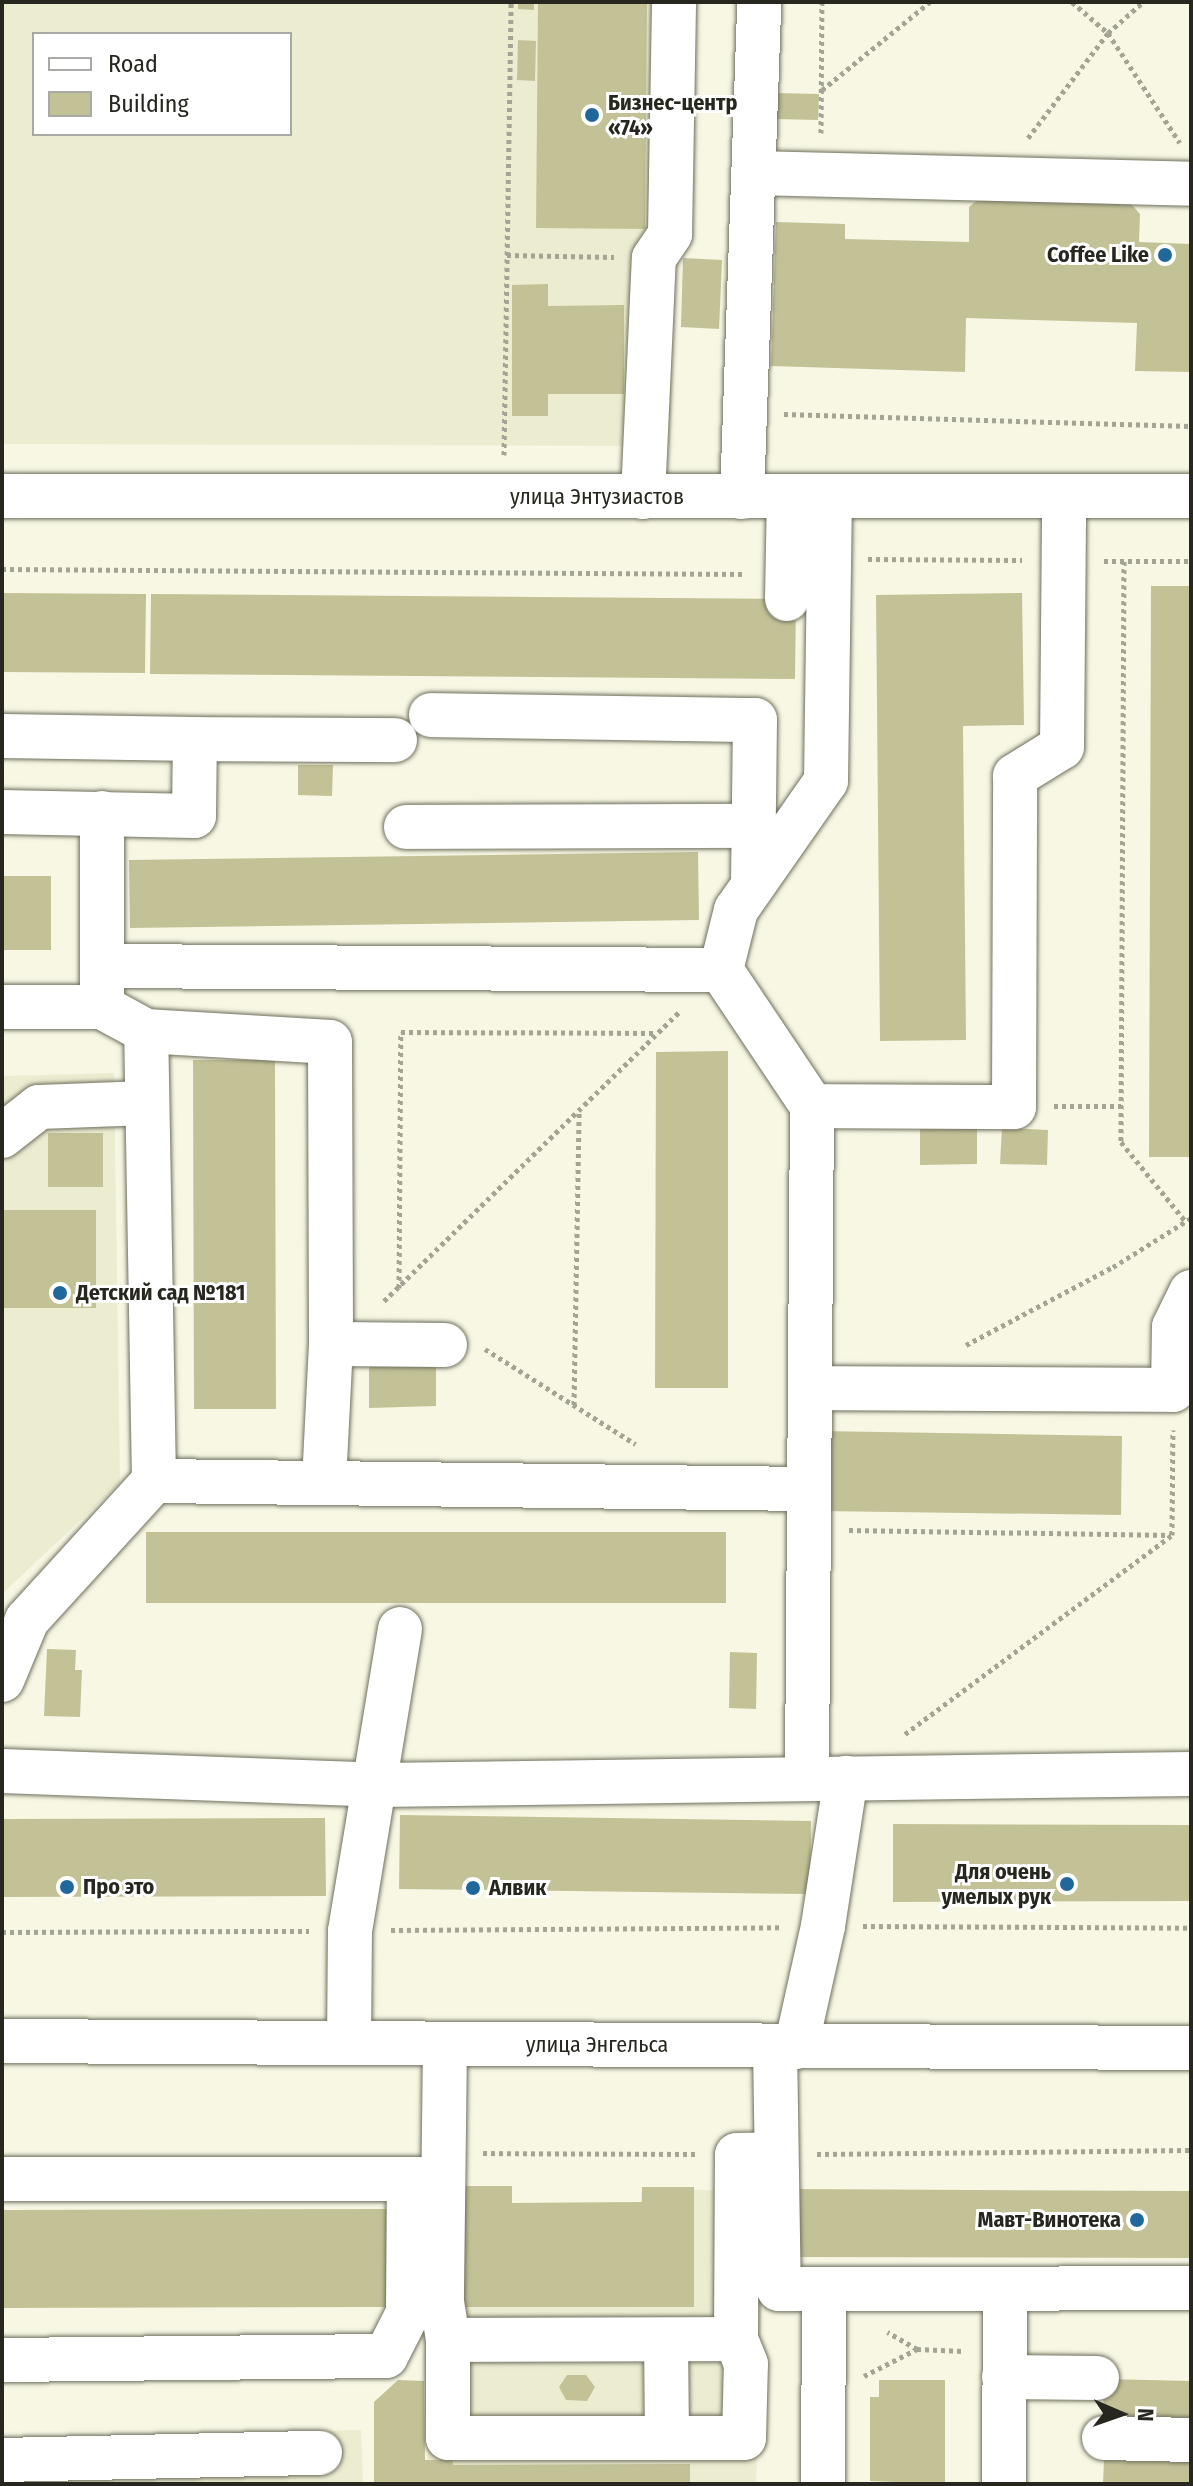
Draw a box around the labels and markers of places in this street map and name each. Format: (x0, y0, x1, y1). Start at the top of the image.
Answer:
place label: Бизнес-центр «74» (608, 89, 737, 140)
marker: Бизнес-центр «74» (583, 106, 601, 124)
place label: Coffee Like (1047, 242, 1149, 268)
marker: Coffee Like (1156, 246, 1174, 264)
place label: Детский сад №181 (76, 1280, 245, 1306)
marker: Детский сад №181 (51, 1284, 69, 1302)
place label: Для очень умелых рук (941, 1858, 1051, 1910)
place label: Про это (83, 1874, 154, 1900)
place label: Алвик (489, 1875, 546, 1901)
marker: Для очень умелых рук (1058, 1875, 1076, 1893)
marker: Про это (58, 1878, 76, 1896)
marker: Алвик (464, 1879, 482, 1897)
place label: Мавт-Винотека (978, 2207, 1121, 2233)
marker: Мавт-Винотека (1128, 2211, 1146, 2229)

